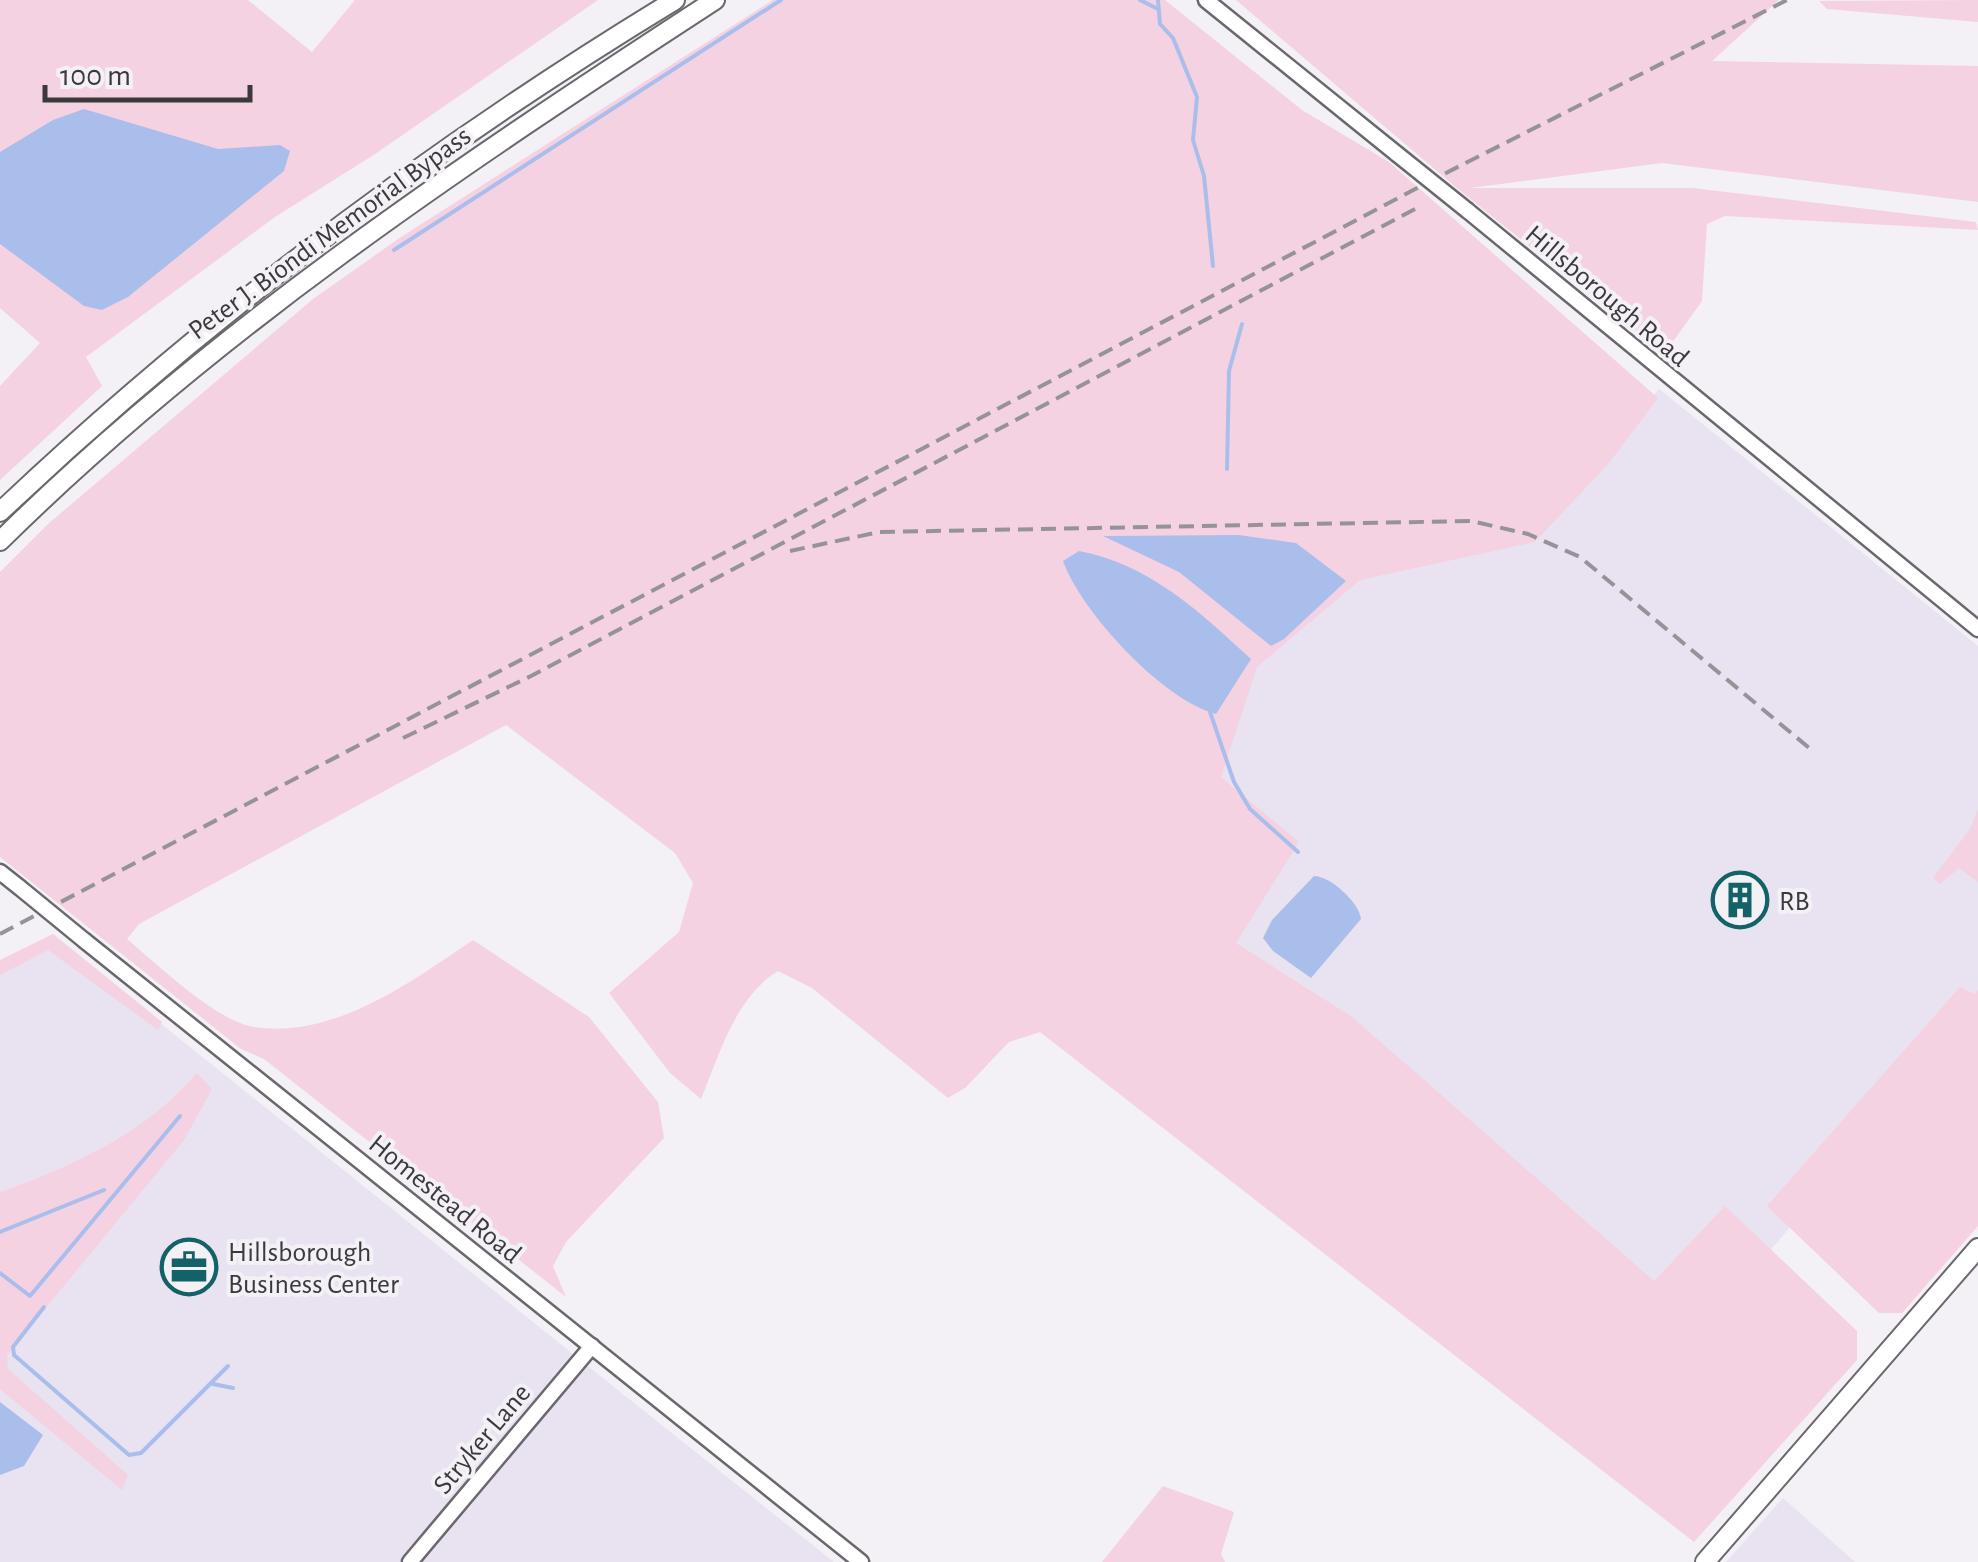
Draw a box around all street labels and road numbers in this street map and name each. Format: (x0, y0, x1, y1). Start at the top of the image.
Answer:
street label: Peter J. Biondi Memorial Bypass (184, 122, 477, 345)
street label: Hillsborough Road (1520, 220, 1694, 373)
street label: Homestead Road (363, 1130, 526, 1269)
street label: Stryker Lane (429, 1379, 536, 1500)

